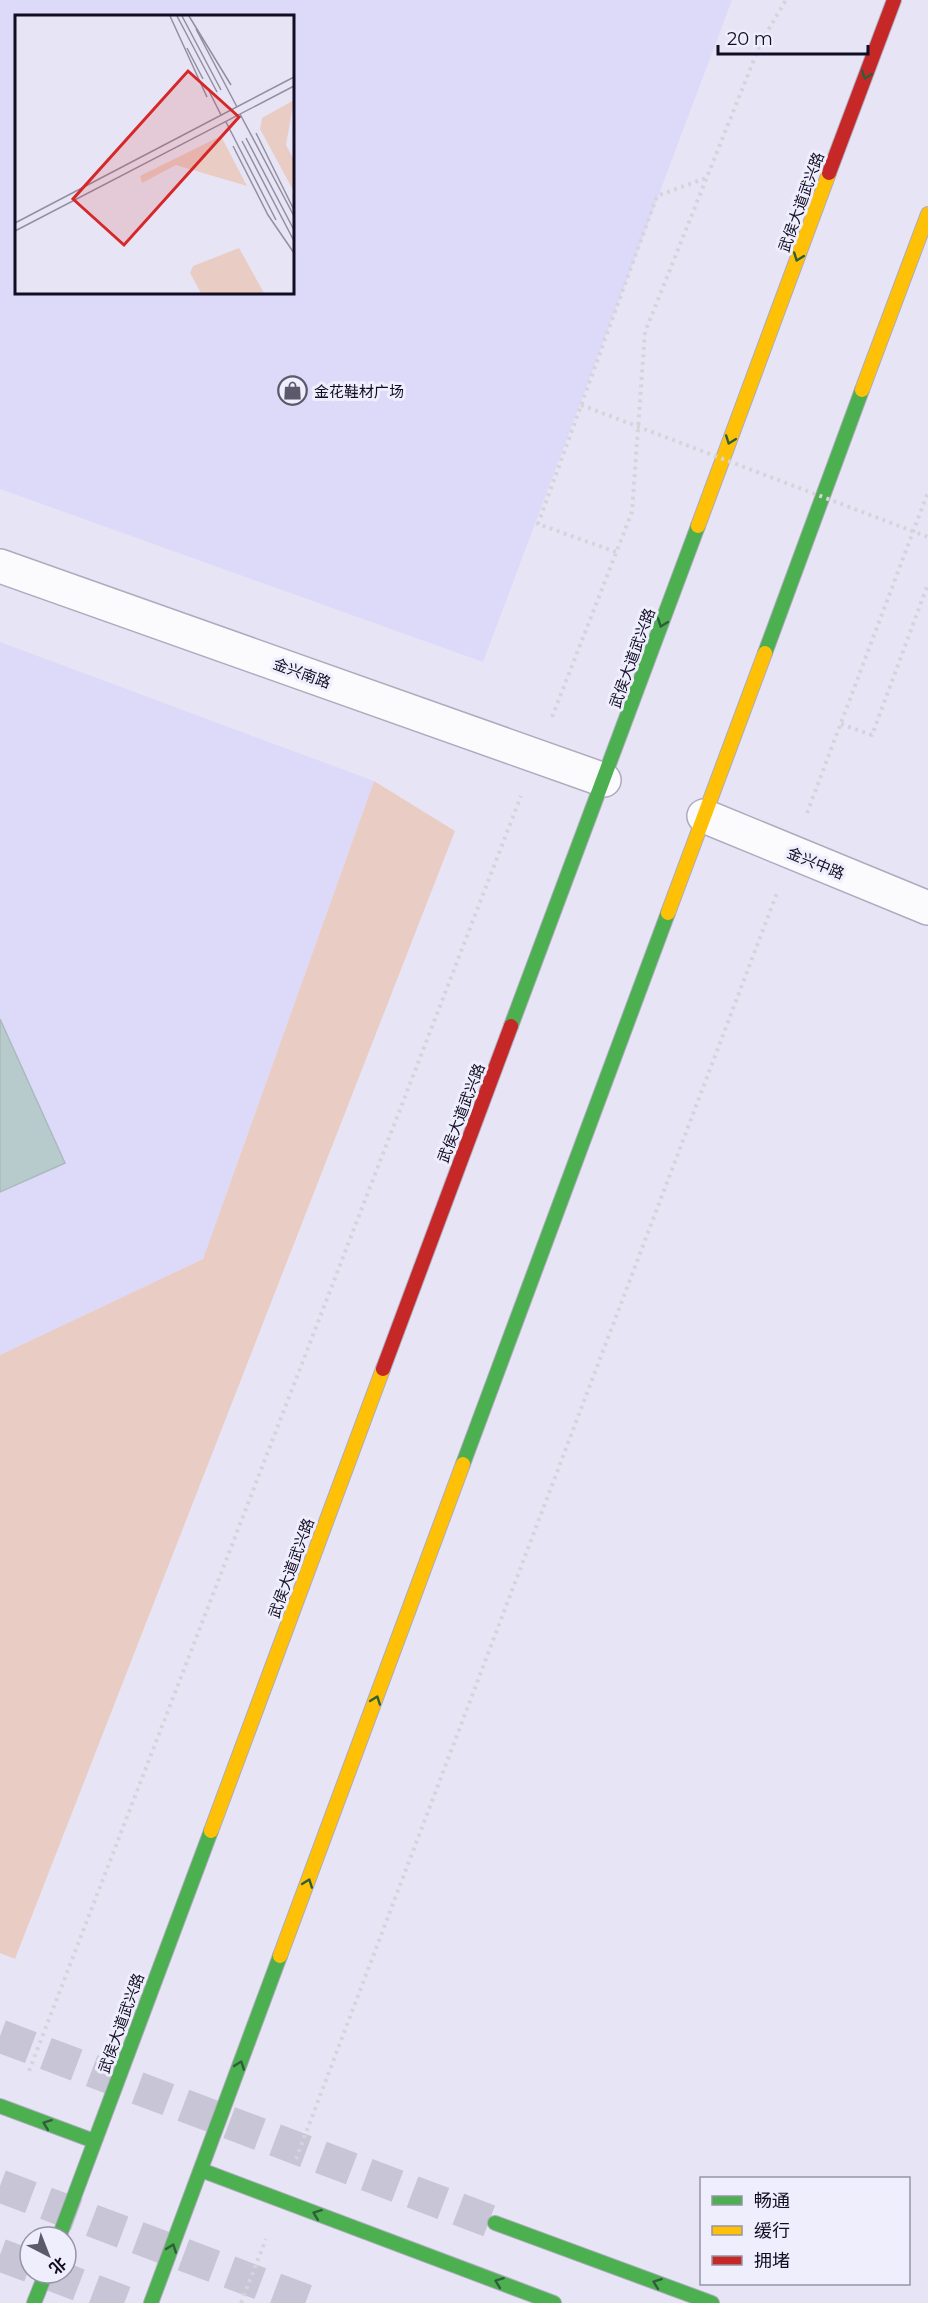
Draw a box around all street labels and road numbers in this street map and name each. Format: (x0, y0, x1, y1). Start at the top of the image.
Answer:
street label: 武侯大道武兴路 (774, 149, 828, 255)
street label: 武侯大道武兴路 (605, 605, 659, 711)
street label: 金兴南路 (271, 654, 333, 692)
street label: 金兴中路 (785, 843, 847, 883)
street label: 武侯大道武兴路 (433, 1061, 489, 1165)
street label: 武侯大道武兴路 (264, 1515, 318, 1621)
street label: 武侯大道武兴路 (94, 1970, 148, 2076)

